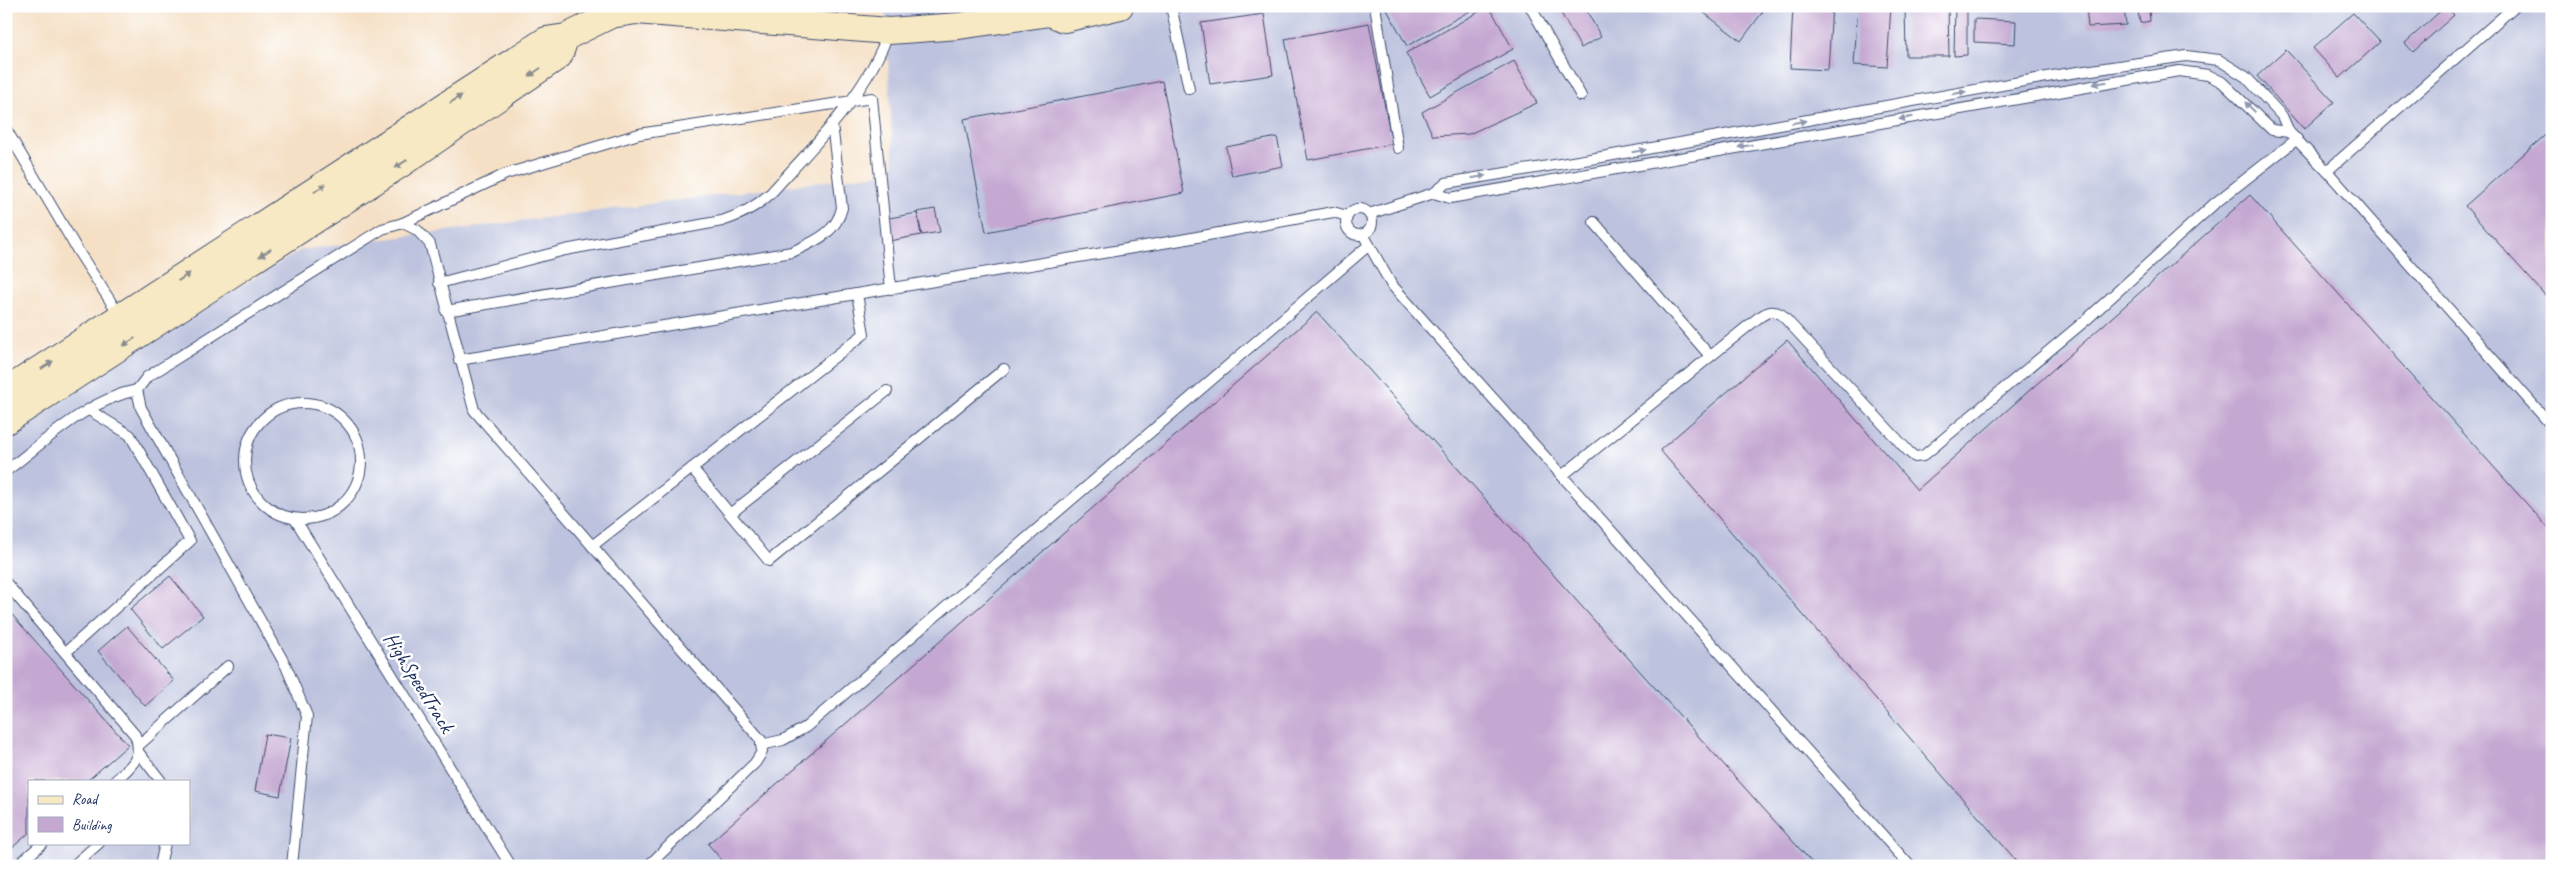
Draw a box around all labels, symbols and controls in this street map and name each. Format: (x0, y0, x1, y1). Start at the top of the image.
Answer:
one-way arrow (528, 67, 541, 77)
one-way arrow (2092, 80, 2108, 88)
one-way arrow (1951, 89, 1967, 97)
one-way arrow (449, 94, 463, 104)
one-way arrow (2244, 101, 2256, 113)
one-way arrow (1897, 114, 1913, 122)
one-way arrow (1791, 118, 1807, 126)
one-way arrow (1737, 142, 1753, 150)
one-way arrow (1631, 146, 1647, 154)
one-way arrow (394, 159, 407, 169)
one-way arrow (1471, 173, 1487, 181)
one-way arrow (313, 183, 327, 193)
one-way arrow (258, 248, 271, 258)
one-way arrow (177, 272, 190, 281)
one-way arrow (122, 337, 135, 347)
one-way arrow (41, 360, 54, 370)
street label: HighSpeedTrack (378, 627, 461, 739)
legend (28, 780, 190, 844)
text: Road (72, 790, 99, 809)
text: Building (72, 816, 112, 835)

